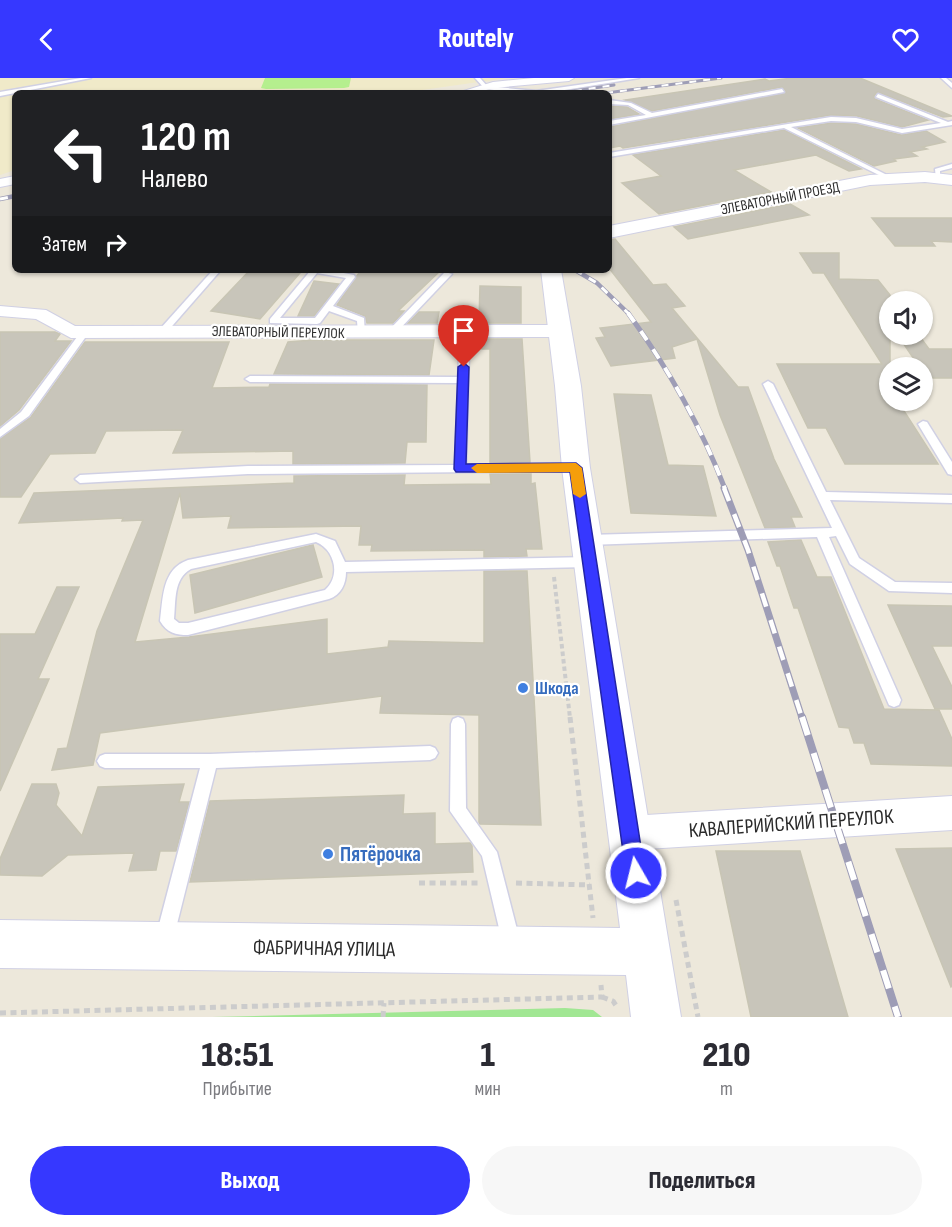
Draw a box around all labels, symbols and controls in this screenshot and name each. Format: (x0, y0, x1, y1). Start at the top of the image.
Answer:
icon: back (30, 23, 63, 56)
text: Routely (438, 23, 514, 55)
icon: heart (889, 23, 922, 56)
text: 120 m (141, 112, 231, 163)
icon: left (42, 114, 120, 192)
text: Налево (141, 163, 208, 195)
street label: ЭЛЕВАТОРНЫЙ ПРОЕЗД (719, 178, 841, 219)
icon: right (99, 228, 132, 261)
text: Затем (42, 231, 87, 258)
map controls (879, 291, 933, 411)
button: sound (879, 291, 933, 345)
pin (438, 305, 489, 367)
icon: arrive (447, 314, 480, 347)
street label: ЭЛЕВАТОРНЫЙ ПЕРЕУЛОК (211, 322, 345, 343)
button: layers (879, 357, 933, 411)
place label: Шкода (535, 678, 579, 699)
marker: Шкода (516, 681, 530, 695)
street label: КАВАЛЕРИЙСКИЙ ПЕРЕУЛОК (688, 804, 895, 843)
position arrow (604, 841, 668, 905)
place label: Пятёрочка (340, 842, 421, 867)
marker: Пятёрочка (321, 847, 335, 861)
street label: ФАБРИЧНАЯ УЛИЦА (253, 935, 396, 962)
text: 18:51 (201, 1034, 273, 1077)
text: 1 (480, 1034, 495, 1077)
text: 210 (702, 1034, 751, 1077)
text: Прибытие (203, 1077, 272, 1101)
text: мин (474, 1077, 501, 1101)
text: m (720, 1077, 733, 1101)
button: Выход (30, 1146, 470, 1215)
button: Поделиться (482, 1146, 922, 1215)

